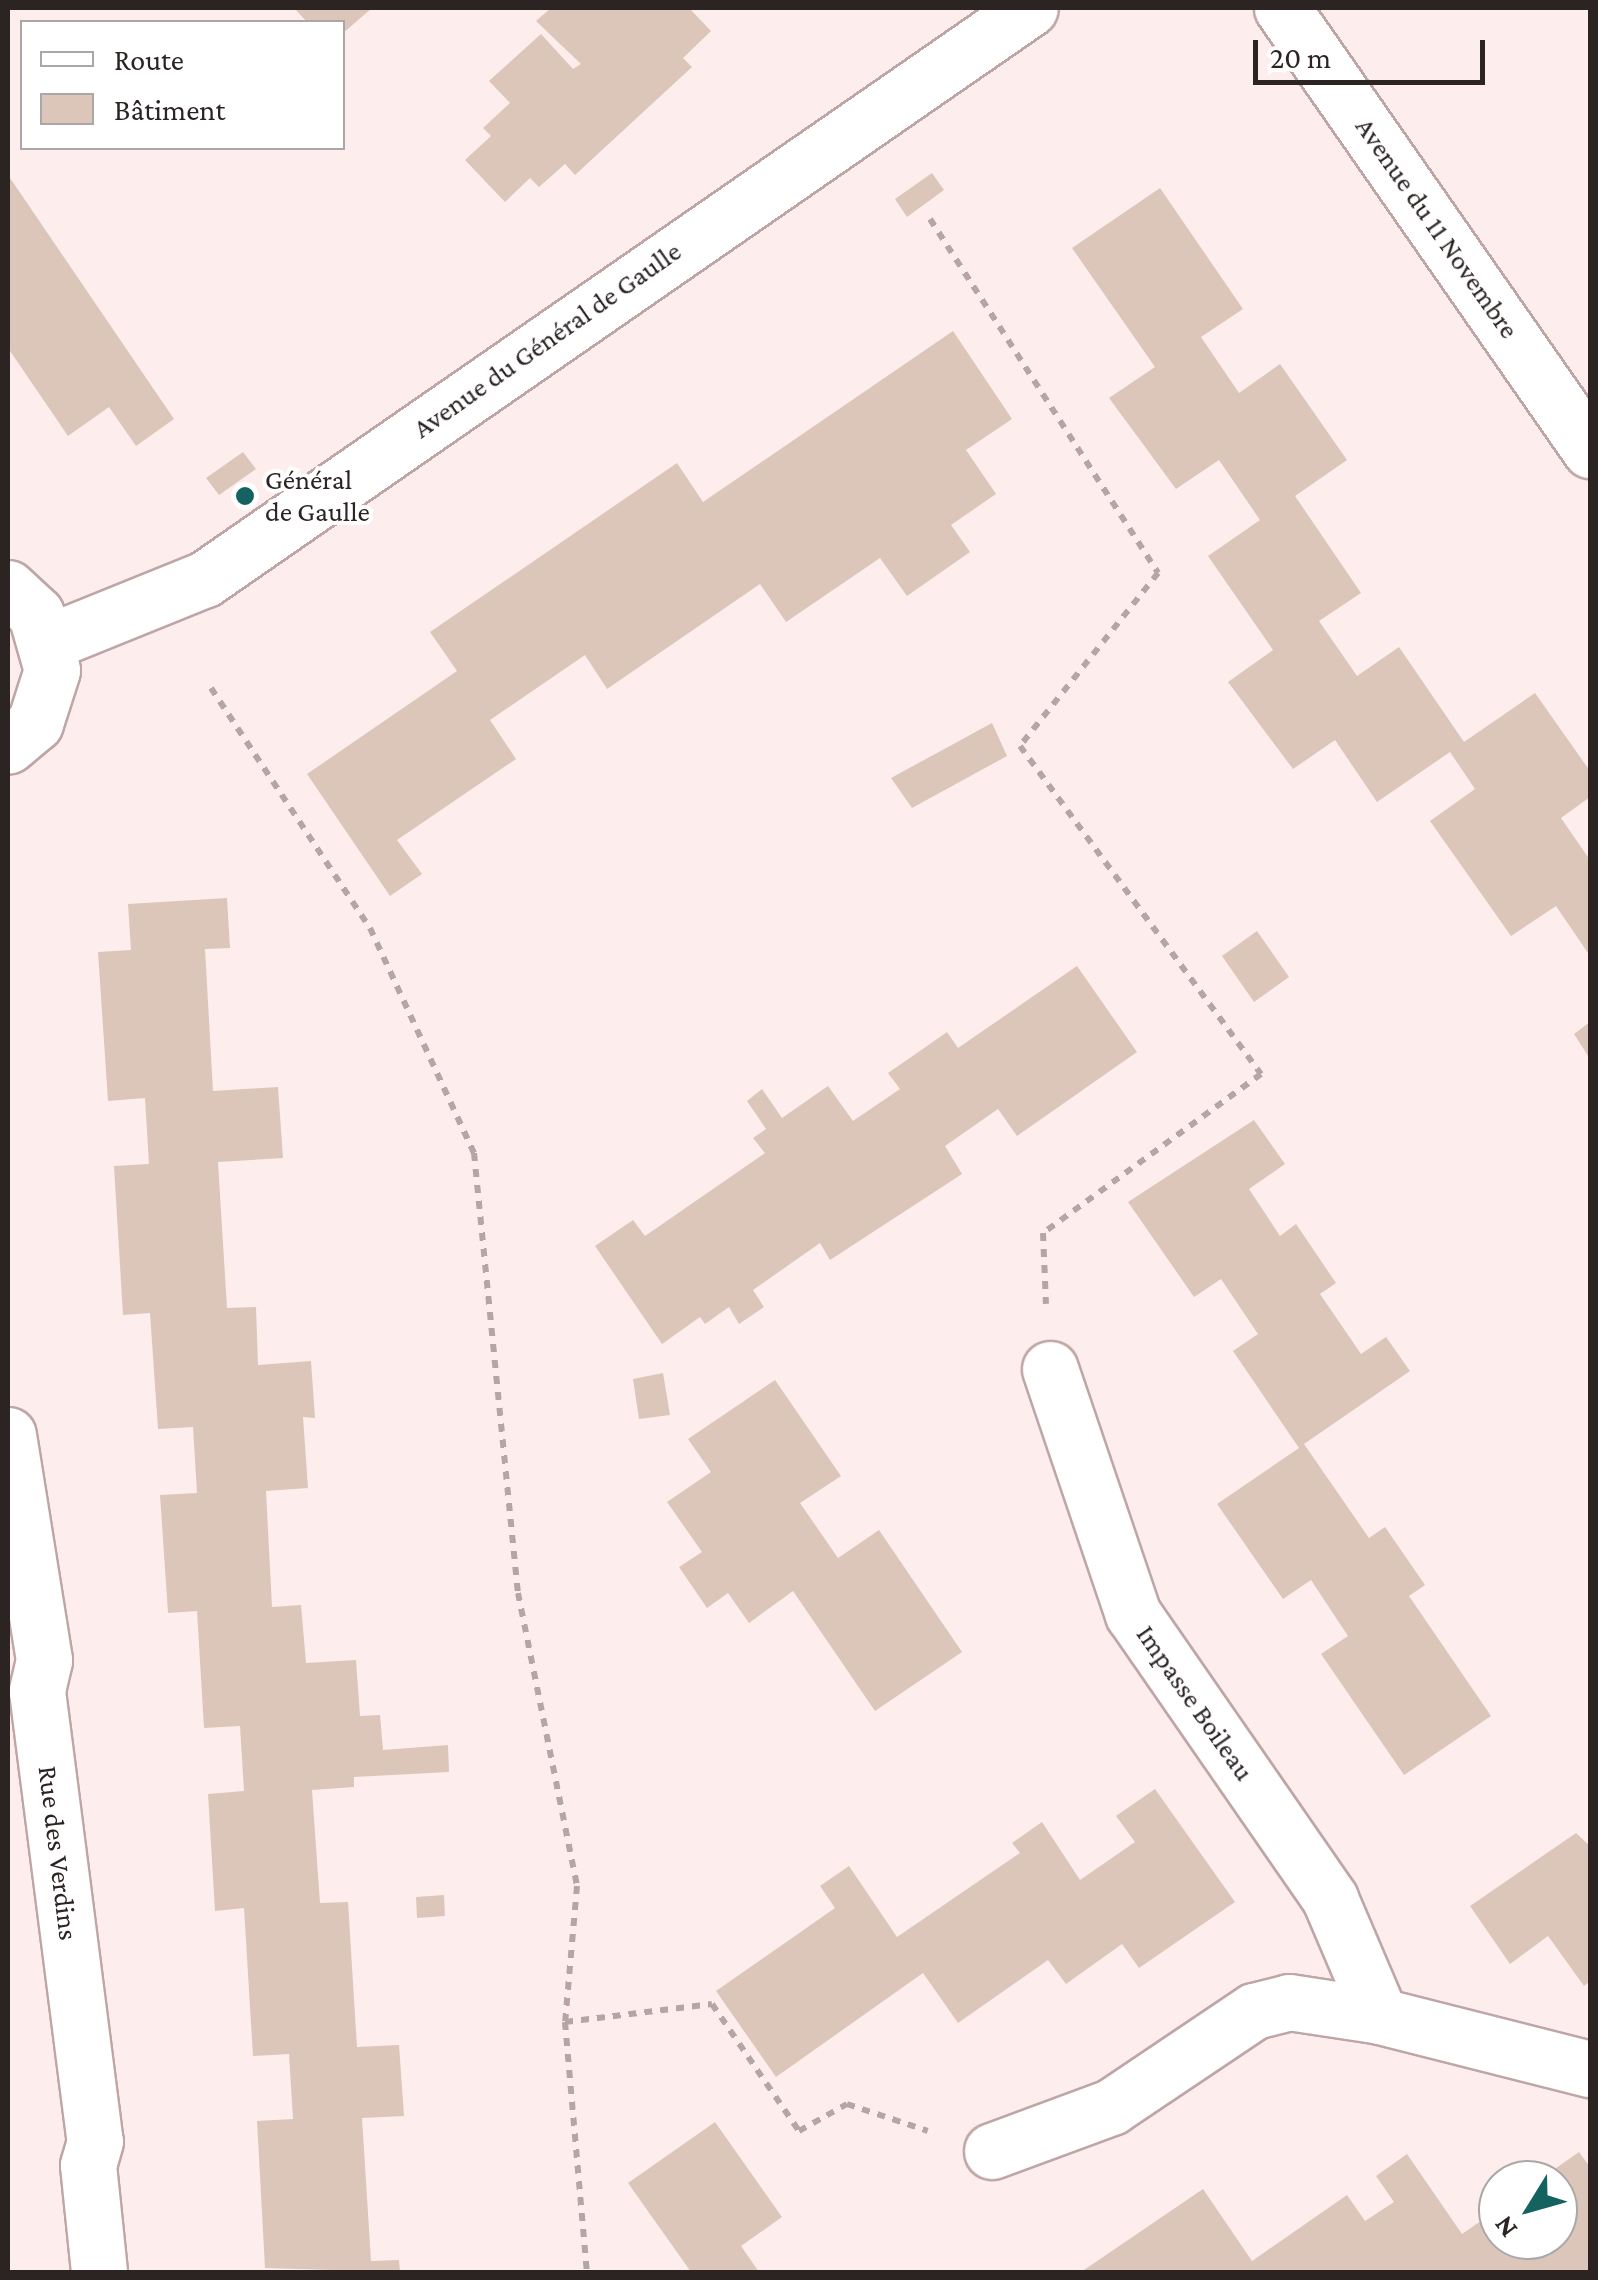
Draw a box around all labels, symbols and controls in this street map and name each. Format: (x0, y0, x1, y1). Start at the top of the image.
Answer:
legend (20, 20, 345, 150)
scale bar (1258, 20, 1490, 82)
text: 20 m (1270, 41, 1331, 74)
text: Route (114, 43, 184, 76)
text: Bâtiment (114, 93, 225, 126)
street label: Avenue du 11 Novembre (1348, 111, 1526, 345)
street label: Avenue du Général de Gaulle (406, 235, 688, 445)
place label: Général de Gaulle (265, 463, 370, 529)
marker: Général de Gaulle (234, 485, 256, 507)
street label: Impasse Boileau (1129, 1619, 1261, 1787)
street label: Rue des Verdins (31, 1764, 85, 1942)
north arrow (1478, 2160, 1578, 2260)
text: N (1487, 2210, 1523, 2244)

